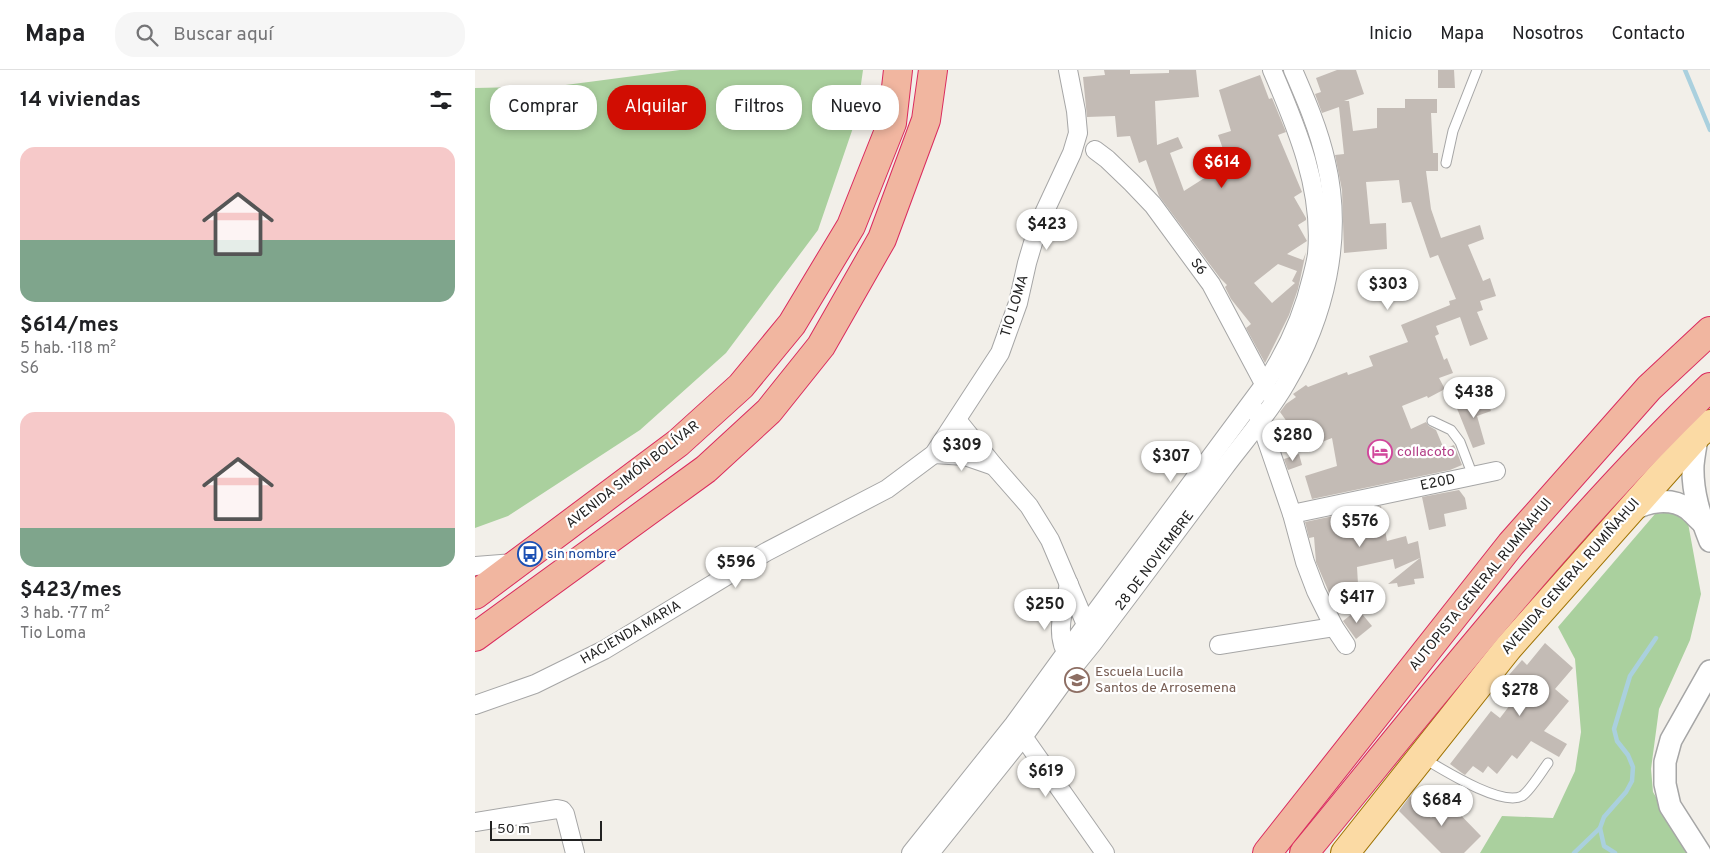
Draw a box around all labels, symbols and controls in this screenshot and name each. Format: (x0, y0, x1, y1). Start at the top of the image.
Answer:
search box (115, 12, 465, 57)
text: Mapa (25, 20, 85, 50)
icon: search (133, 21, 161, 49)
text: Buscar aquí (173, 23, 273, 47)
text: Inicio (1369, 23, 1412, 46)
text: Mapa (1440, 23, 1484, 46)
text: Nosotros (1512, 23, 1584, 46)
text: Contacto (1612, 23, 1685, 46)
chip: Comprar (490, 85, 597, 130)
chip: Alquilar (607, 85, 706, 130)
chip: Filtros (716, 85, 802, 130)
chip: Nuevo (812, 85, 899, 130)
icon: filters (427, 86, 455, 114)
text: 14 viviendas (20, 87, 141, 114)
pin: $614 (1192, 146, 1252, 189)
text: $614 (1204, 153, 1240, 173)
icon: home (193, 179, 283, 269)
pin: $423 (1017, 208, 1077, 251)
text: $423 (1027, 215, 1067, 235)
street label: S6 (1186, 255, 1210, 279)
pin: $303 (1358, 268, 1418, 311)
street label: TIO LOMA (998, 273, 1032, 339)
text: $303 (1368, 275, 1408, 295)
text: $614/mes (20, 312, 119, 339)
text: 5 hab. · 118 m² (20, 339, 116, 359)
text: S6 (20, 359, 39, 379)
pin: $438 (1444, 376, 1504, 419)
text: $438 (1454, 383, 1494, 403)
street label: AVENIDA SIMÓN BOLÍVAR (562, 417, 703, 532)
pin: $280 (1263, 420, 1323, 462)
text: $280 (1273, 426, 1313, 446)
pin: $309 (932, 430, 992, 472)
text: $309 (942, 436, 982, 456)
hotel icon: collacoto (1367, 439, 1393, 465)
pin: $307 (1141, 440, 1201, 483)
icon: home (193, 444, 283, 534)
place label: collacoto (1397, 444, 1455, 461)
text: $307 (1152, 447, 1190, 467)
street label: E20D (1419, 471, 1457, 495)
street label: AUTOPISTA GENERAL RUMIÑAHUI (1406, 495, 1556, 675)
street label: AVENIDA GENERAL RUMIÑAHUI (1498, 495, 1644, 659)
pin: $576 (1330, 506, 1390, 548)
street label: 28 DE NOVIEMBRE (1112, 508, 1198, 614)
text: $576 (1341, 512, 1379, 532)
bus stop icon: sin nombre (517, 541, 543, 567)
place label: sin nombre (547, 546, 616, 563)
pin: $596 (706, 546, 766, 589)
text: $596 (716, 553, 756, 573)
text: $423/mes (20, 577, 122, 604)
pin: $417 (1327, 582, 1387, 624)
pin: $250 (1015, 588, 1075, 631)
text: $417 (1340, 588, 1374, 608)
text: $250 (1025, 595, 1065, 615)
street label: HACIENDA MARIA (578, 597, 684, 669)
text: 3 hab. · 77 m² (20, 604, 110, 624)
text: Tio Loma (20, 624, 86, 644)
place label: Escuela Lucila Santos de Arrosemena (1095, 664, 1236, 697)
school or university icon: Escuela Lucila Santos de Arrosemena (1064, 667, 1090, 693)
pin: $278 (1490, 674, 1550, 717)
text: $278 (1501, 681, 1539, 701)
pin: $619 (1016, 756, 1076, 798)
text: $619 (1028, 762, 1064, 782)
pin: $684 (1412, 784, 1472, 827)
text: $684 (1422, 791, 1462, 811)
scale bar (490, 818, 603, 841)
text: 50 m (497, 821, 530, 838)

